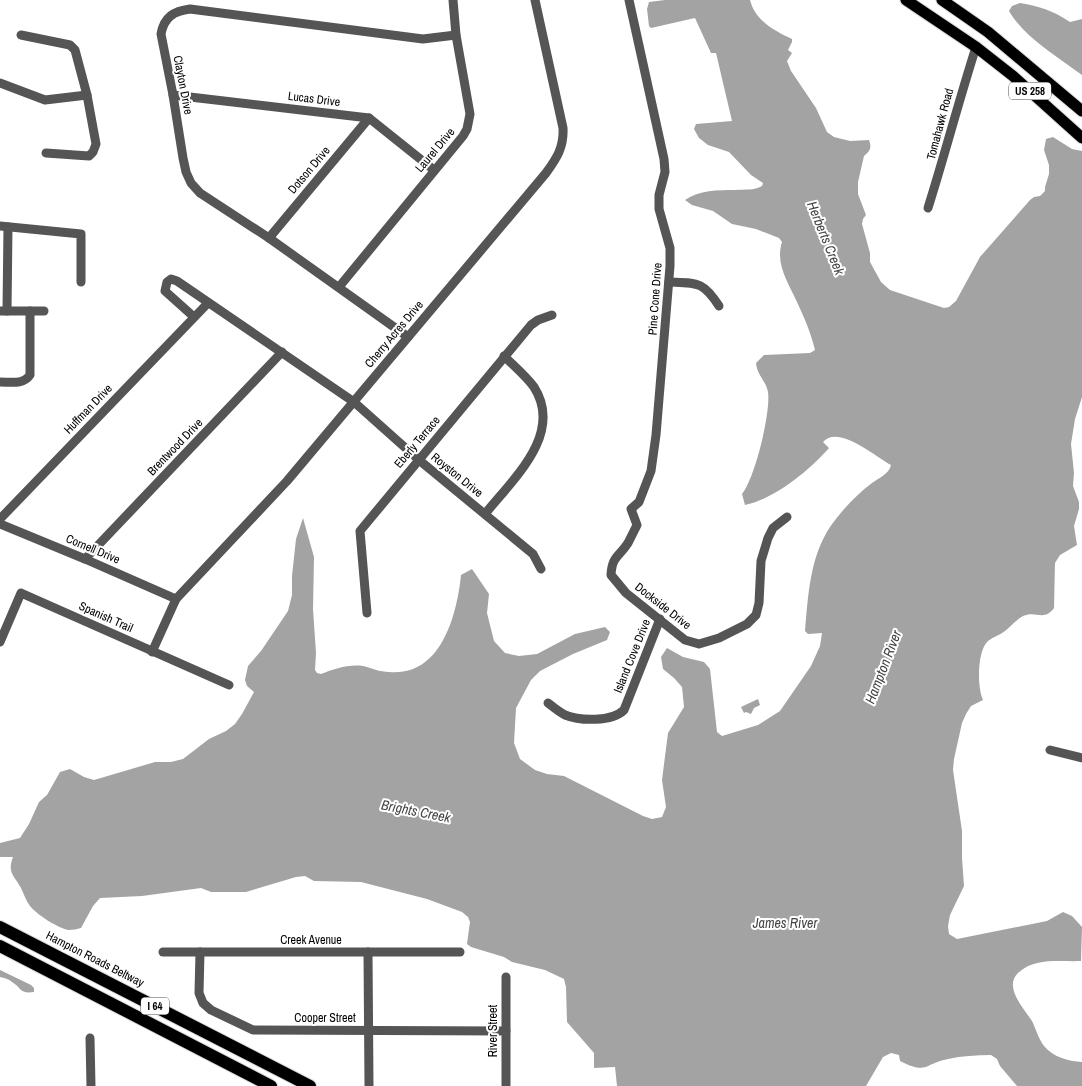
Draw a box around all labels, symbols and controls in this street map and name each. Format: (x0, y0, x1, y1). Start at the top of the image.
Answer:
street label: Clayton Drive (169, 54, 197, 116)
road number: US 258 (1009, 82, 1051, 100)
street label: Tomahawk Road (923, 87, 957, 161)
street label: Lucas Drive (287, 88, 341, 110)
street label: Laurel Drive (412, 124, 458, 176)
street label: Dotson Drive (284, 143, 334, 197)
water label: Herberts Creek (803, 199, 849, 279)
street label: Pine Cone Drive (644, 262, 666, 336)
street label: Cherry Acres Drive (361, 297, 427, 371)
street label: Huffman Drive (60, 381, 116, 437)
street label: Eberly Terrace (391, 413, 443, 471)
street label: Brentwood Drive (144, 415, 206, 479)
street label: Royston Drive (428, 449, 486, 501)
street label: Cornell Drive (63, 530, 123, 568)
street label: Dockside Drive (632, 579, 694, 633)
street label: Spanish Trail (76, 598, 136, 636)
street label: Island Cove Drive (610, 617, 654, 695)
water label: Hampton River (861, 627, 906, 706)
water label: Brights Creek (380, 795, 453, 827)
water label: James River (752, 914, 818, 932)
street label: Hampton Roads Beltway (43, 927, 147, 991)
street label: Creek Avenue (280, 932, 342, 948)
road number: I 64 (141, 998, 169, 1014)
street label: River Street (485, 1004, 501, 1057)
street label: Cooper Street (294, 1010, 356, 1026)

